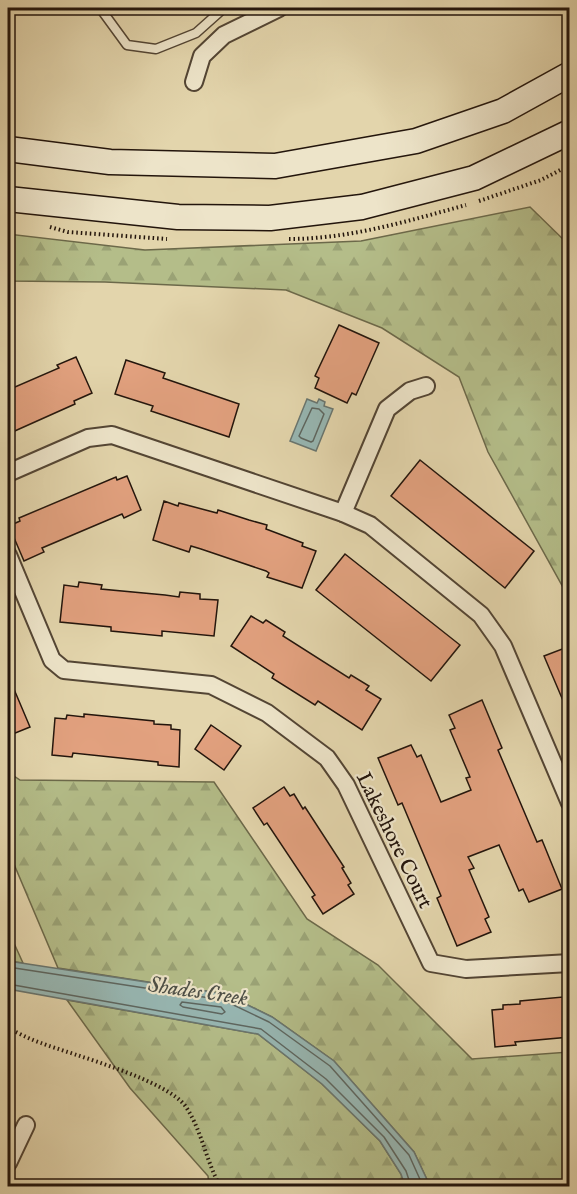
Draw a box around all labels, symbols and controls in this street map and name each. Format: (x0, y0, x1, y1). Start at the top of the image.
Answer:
street label: Lakeshore Court (349, 768, 438, 913)
water label: Shades Creek (146, 971, 250, 1013)

